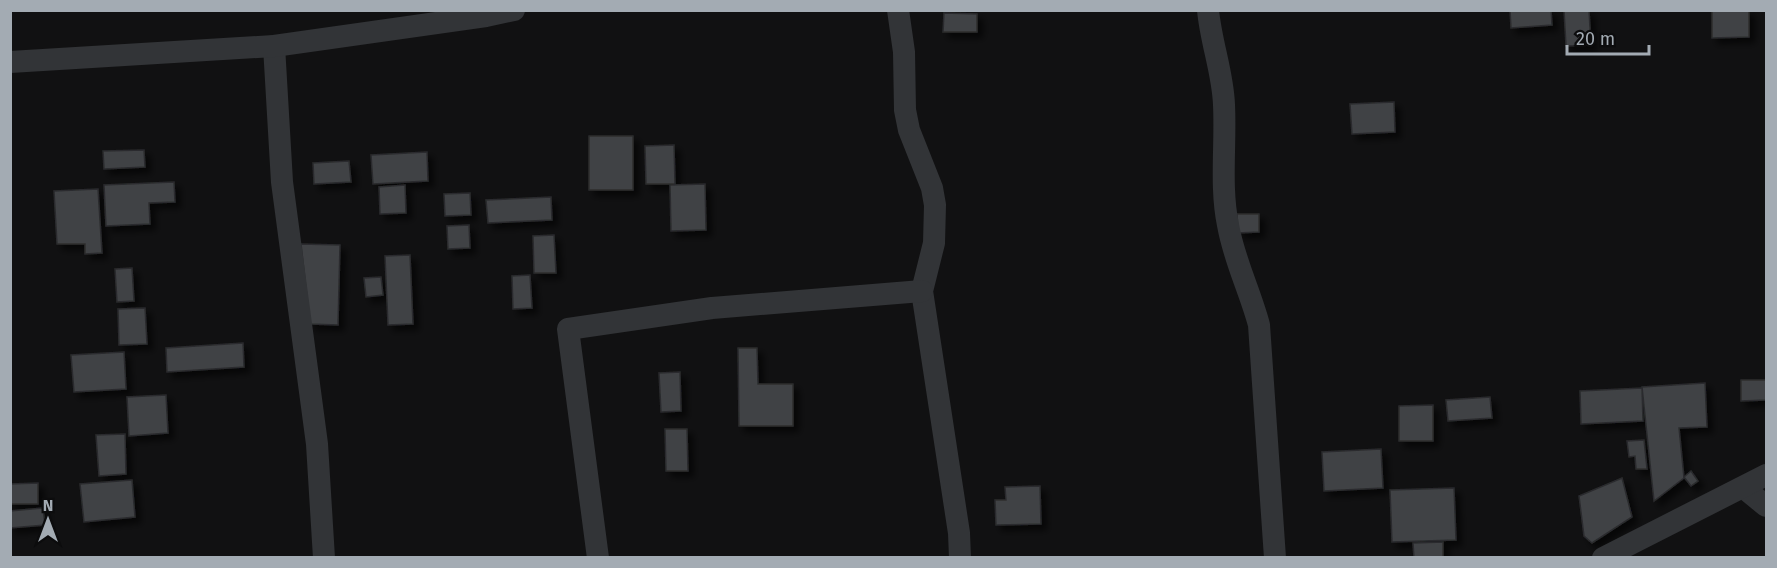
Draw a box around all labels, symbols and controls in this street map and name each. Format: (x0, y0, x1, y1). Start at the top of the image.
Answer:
scale bar (1567, 18, 1650, 56)
text: 20 m (1576, 28, 1615, 50)
north arrow (18, 490, 78, 550)
text: N (43, 496, 53, 515)

